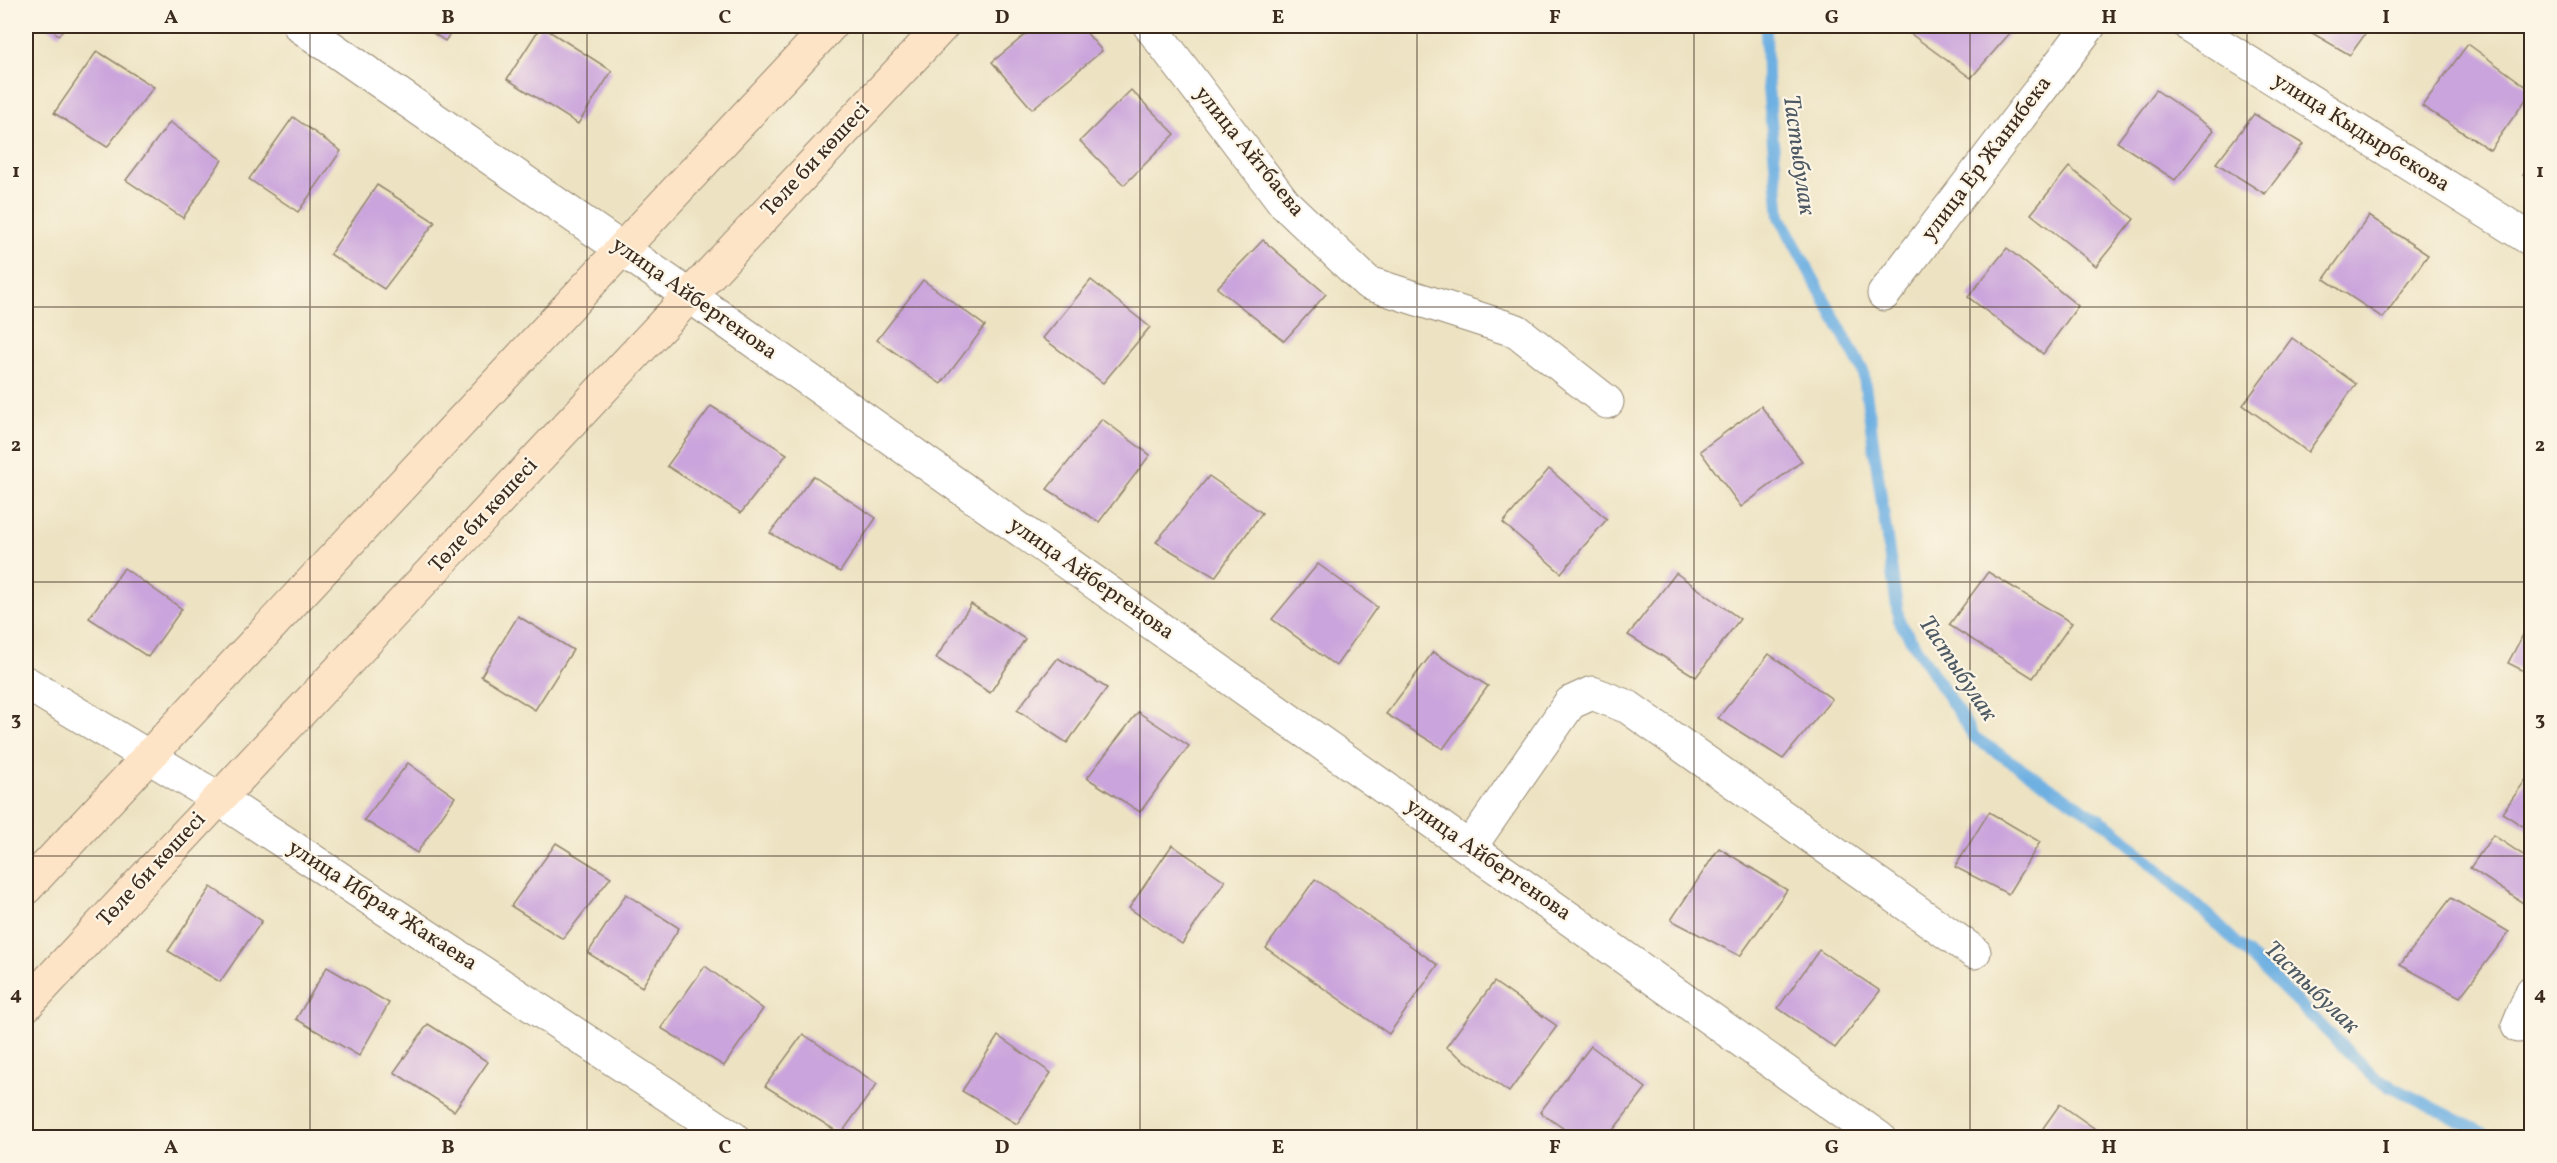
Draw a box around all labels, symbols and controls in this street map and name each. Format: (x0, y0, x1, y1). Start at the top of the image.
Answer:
text: A (164, 4, 178, 32)
text: B (441, 4, 455, 32)
text: C (719, 4, 732, 32)
text: D (995, 4, 1009, 32)
text: E (1272, 4, 1284, 32)
text: F (1549, 4, 1561, 32)
text: G (1825, 4, 1839, 32)
text: H (2101, 4, 2117, 32)
text: I (2382, 4, 2390, 32)
street label: улица Кыдырбекова (2266, 66, 2456, 200)
street label: улица Ер Жанибека (1915, 70, 2060, 248)
street label: улица Айтбаева (1186, 80, 1312, 224)
water label: Тастыбулак (1773, 93, 1823, 218)
street label: Төле би көшесі (754, 95, 878, 225)
text: 1 (12, 158, 20, 186)
text: 1 (2536, 158, 2544, 186)
street label: улица Айбергенова (605, 230, 783, 368)
text: 2 (11, 432, 21, 460)
text: 2 (2535, 432, 2545, 460)
street label: Төле би көшесі (422, 451, 546, 581)
street label: улица Айбергенова (1002, 510, 1180, 648)
water label: Тастыбулак (1909, 609, 2005, 729)
text: 3 (11, 706, 21, 734)
text: 3 (2535, 706, 2545, 734)
street label: улица Айбергенова (1399, 791, 1577, 929)
street label: Төле би көшесі (90, 805, 214, 935)
street label: улица Ибрая Жакаева (281, 833, 483, 979)
water label: Тастыбулак (2256, 934, 2367, 1043)
text: 4 (10, 981, 22, 1009)
text: 4 (2534, 981, 2546, 1009)
text: A (164, 1134, 178, 1162)
text: B (441, 1134, 455, 1162)
text: C (719, 1134, 732, 1162)
text: D (995, 1134, 1009, 1162)
text: E (1272, 1134, 1284, 1162)
text: F (1549, 1134, 1561, 1162)
text: G (1825, 1134, 1839, 1162)
text: H (2101, 1134, 2117, 1162)
text: I (2382, 1134, 2390, 1162)

